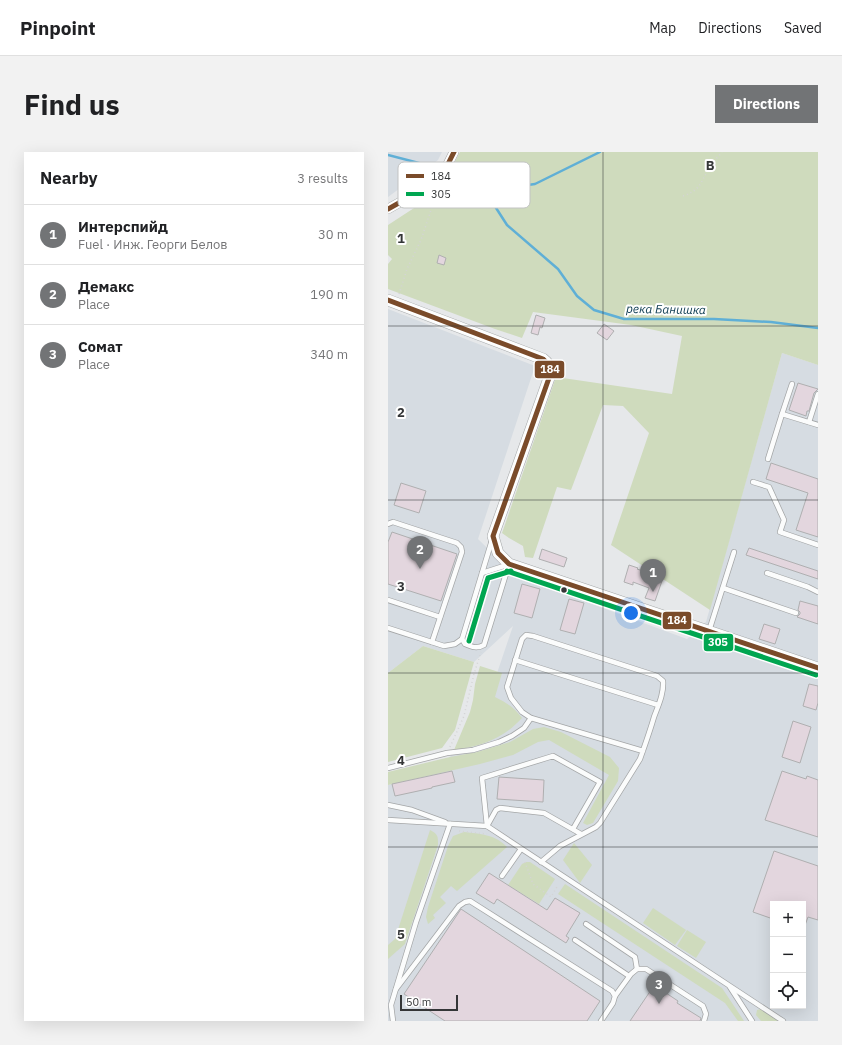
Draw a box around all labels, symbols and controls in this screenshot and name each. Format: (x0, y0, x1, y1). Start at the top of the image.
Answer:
text: Pinpoint (20, 16, 96, 40)
text: Map (649, 19, 676, 37)
text: Directions (698, 19, 762, 37)
text: Saved (784, 19, 822, 37)
button: Directions (715, 85, 818, 123)
text: Find us (24, 86, 120, 123)
text: B (706, 157, 715, 174)
legend (398, 162, 530, 208)
text: Nearby (40, 167, 98, 189)
text: 184 (431, 169, 451, 183)
text: 3 results (297, 170, 348, 187)
text: 305 (431, 187, 451, 201)
text: Интерспийд (78, 217, 168, 236)
text: 1 (49, 226, 57, 243)
text: 30 m (318, 226, 348, 243)
text: 1 (397, 230, 405, 247)
text: Fuel · Инж. Георги Белов (78, 236, 228, 253)
text: Демакс (78, 277, 134, 296)
text: 2 (49, 286, 57, 303)
text: 190 m (310, 286, 348, 303)
text: Place (78, 296, 110, 313)
water label: река Банишка (625, 301, 706, 317)
text: Сомат (78, 337, 123, 356)
text: 3 (49, 346, 57, 363)
text: 340 m (310, 346, 348, 363)
text: Place (78, 356, 110, 373)
line badge: 184 (534, 360, 565, 379)
text: 184 (540, 362, 560, 376)
text: 2 (397, 404, 405, 421)
pin: 2 (407, 536, 433, 569)
pin: 1 (640, 559, 666, 592)
text: 3 (397, 578, 405, 595)
unlabelled marker (559, 585, 569, 595)
your location (621, 603, 641, 623)
line badge: 184 (662, 611, 692, 630)
text: 184 (667, 613, 687, 627)
line badge: 305 (703, 633, 734, 652)
text: 305 (708, 635, 728, 649)
text: 4 (397, 752, 405, 769)
map controls (770, 901, 806, 1009)
button: + (770, 901, 806, 937)
text: 5 (397, 926, 405, 943)
button: − (770, 937, 806, 973)
pin: 3 (646, 971, 672, 1004)
button: locate (770, 973, 806, 1009)
scale bar (400, 993, 458, 1012)
text: 50 m (406, 995, 431, 1009)

